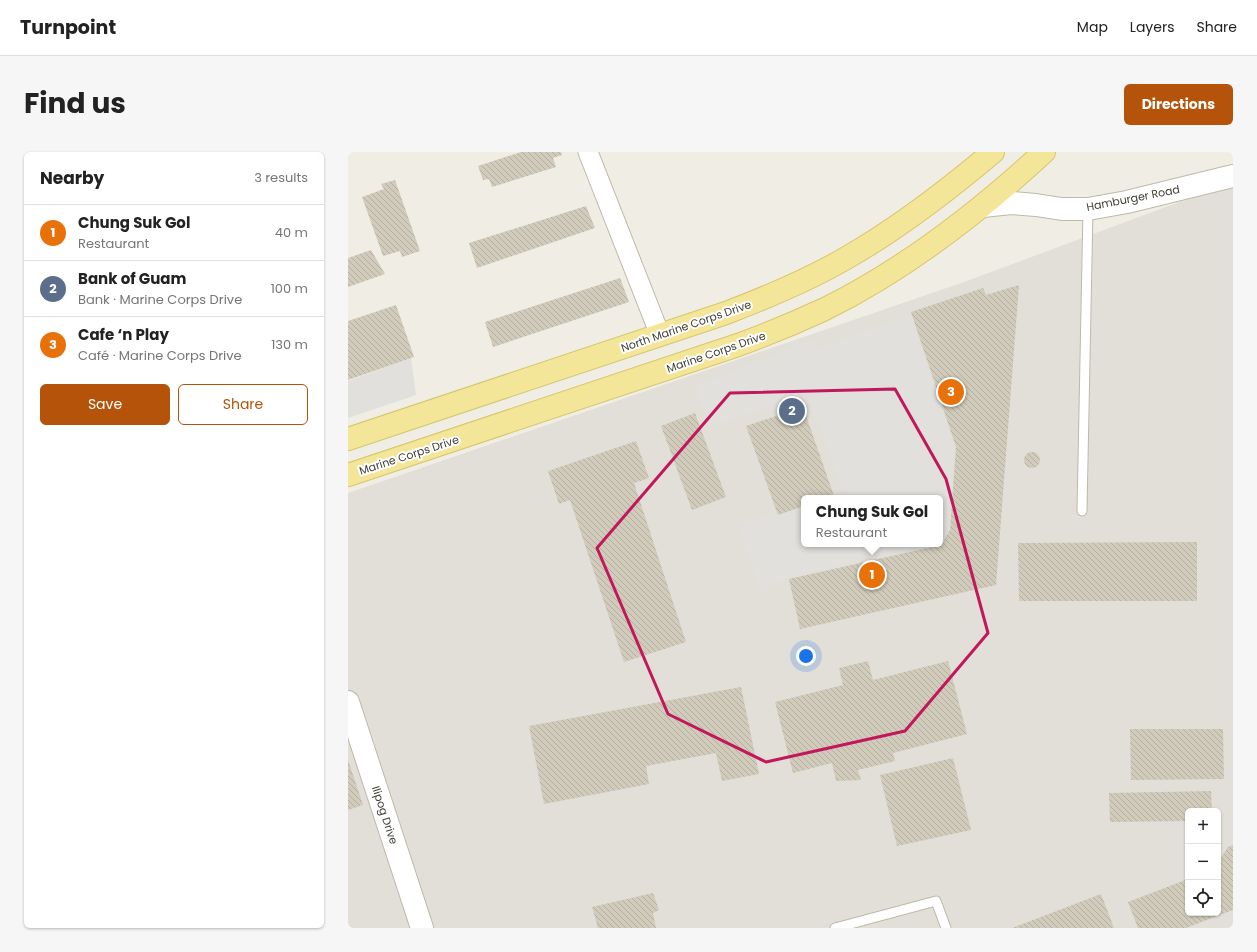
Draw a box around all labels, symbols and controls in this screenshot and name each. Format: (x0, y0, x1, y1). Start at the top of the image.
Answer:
text: Turnpoint (20, 14, 116, 41)
text: Map (1077, 17, 1108, 37)
text: Layers (1130, 17, 1174, 37)
text: Share (1196, 17, 1237, 37)
text: Find us (24, 84, 126, 123)
button: Directions (1124, 84, 1233, 125)
text: Nearby (40, 166, 104, 190)
text: 3 results (254, 168, 308, 187)
street label: Hamburger Road (1085, 181, 1181, 215)
text: Chung Suk Gol (78, 212, 190, 233)
text: 1 (51, 223, 55, 242)
text: 40 m (275, 223, 308, 242)
text: Restaurant (78, 234, 149, 253)
text: Bank of Guam (78, 268, 186, 289)
text: 2 (49, 279, 57, 298)
text: 100 m (271, 279, 308, 298)
text: Bank · Marine Corps Drive (78, 290, 242, 309)
street label: North Marine Corps Drive (619, 298, 753, 354)
text: Cafe ‘n Play (78, 324, 169, 345)
street label: Marine Corps Drive (665, 329, 767, 375)
text: 3 (49, 335, 57, 354)
text: 130 m (271, 335, 308, 354)
text: Café · Marine Corps Drive (78, 346, 242, 365)
pin: 3 (938, 377, 964, 407)
button: Save (40, 384, 170, 425)
button: Share (178, 384, 308, 425)
pin: 2 (779, 396, 805, 426)
street label: Marine Corps Drive (357, 431, 461, 479)
popup (801, 495, 943, 547)
text: Chung Suk Gol (816, 501, 928, 522)
text: Restaurant (816, 523, 887, 542)
pin: 1 (859, 560, 885, 590)
your location (796, 646, 816, 666)
street label: Ilipog Drive (368, 784, 402, 846)
map controls (1185, 808, 1221, 916)
button: + (1185, 808, 1221, 844)
button: − (1185, 844, 1221, 880)
button: locate (1185, 880, 1221, 916)

